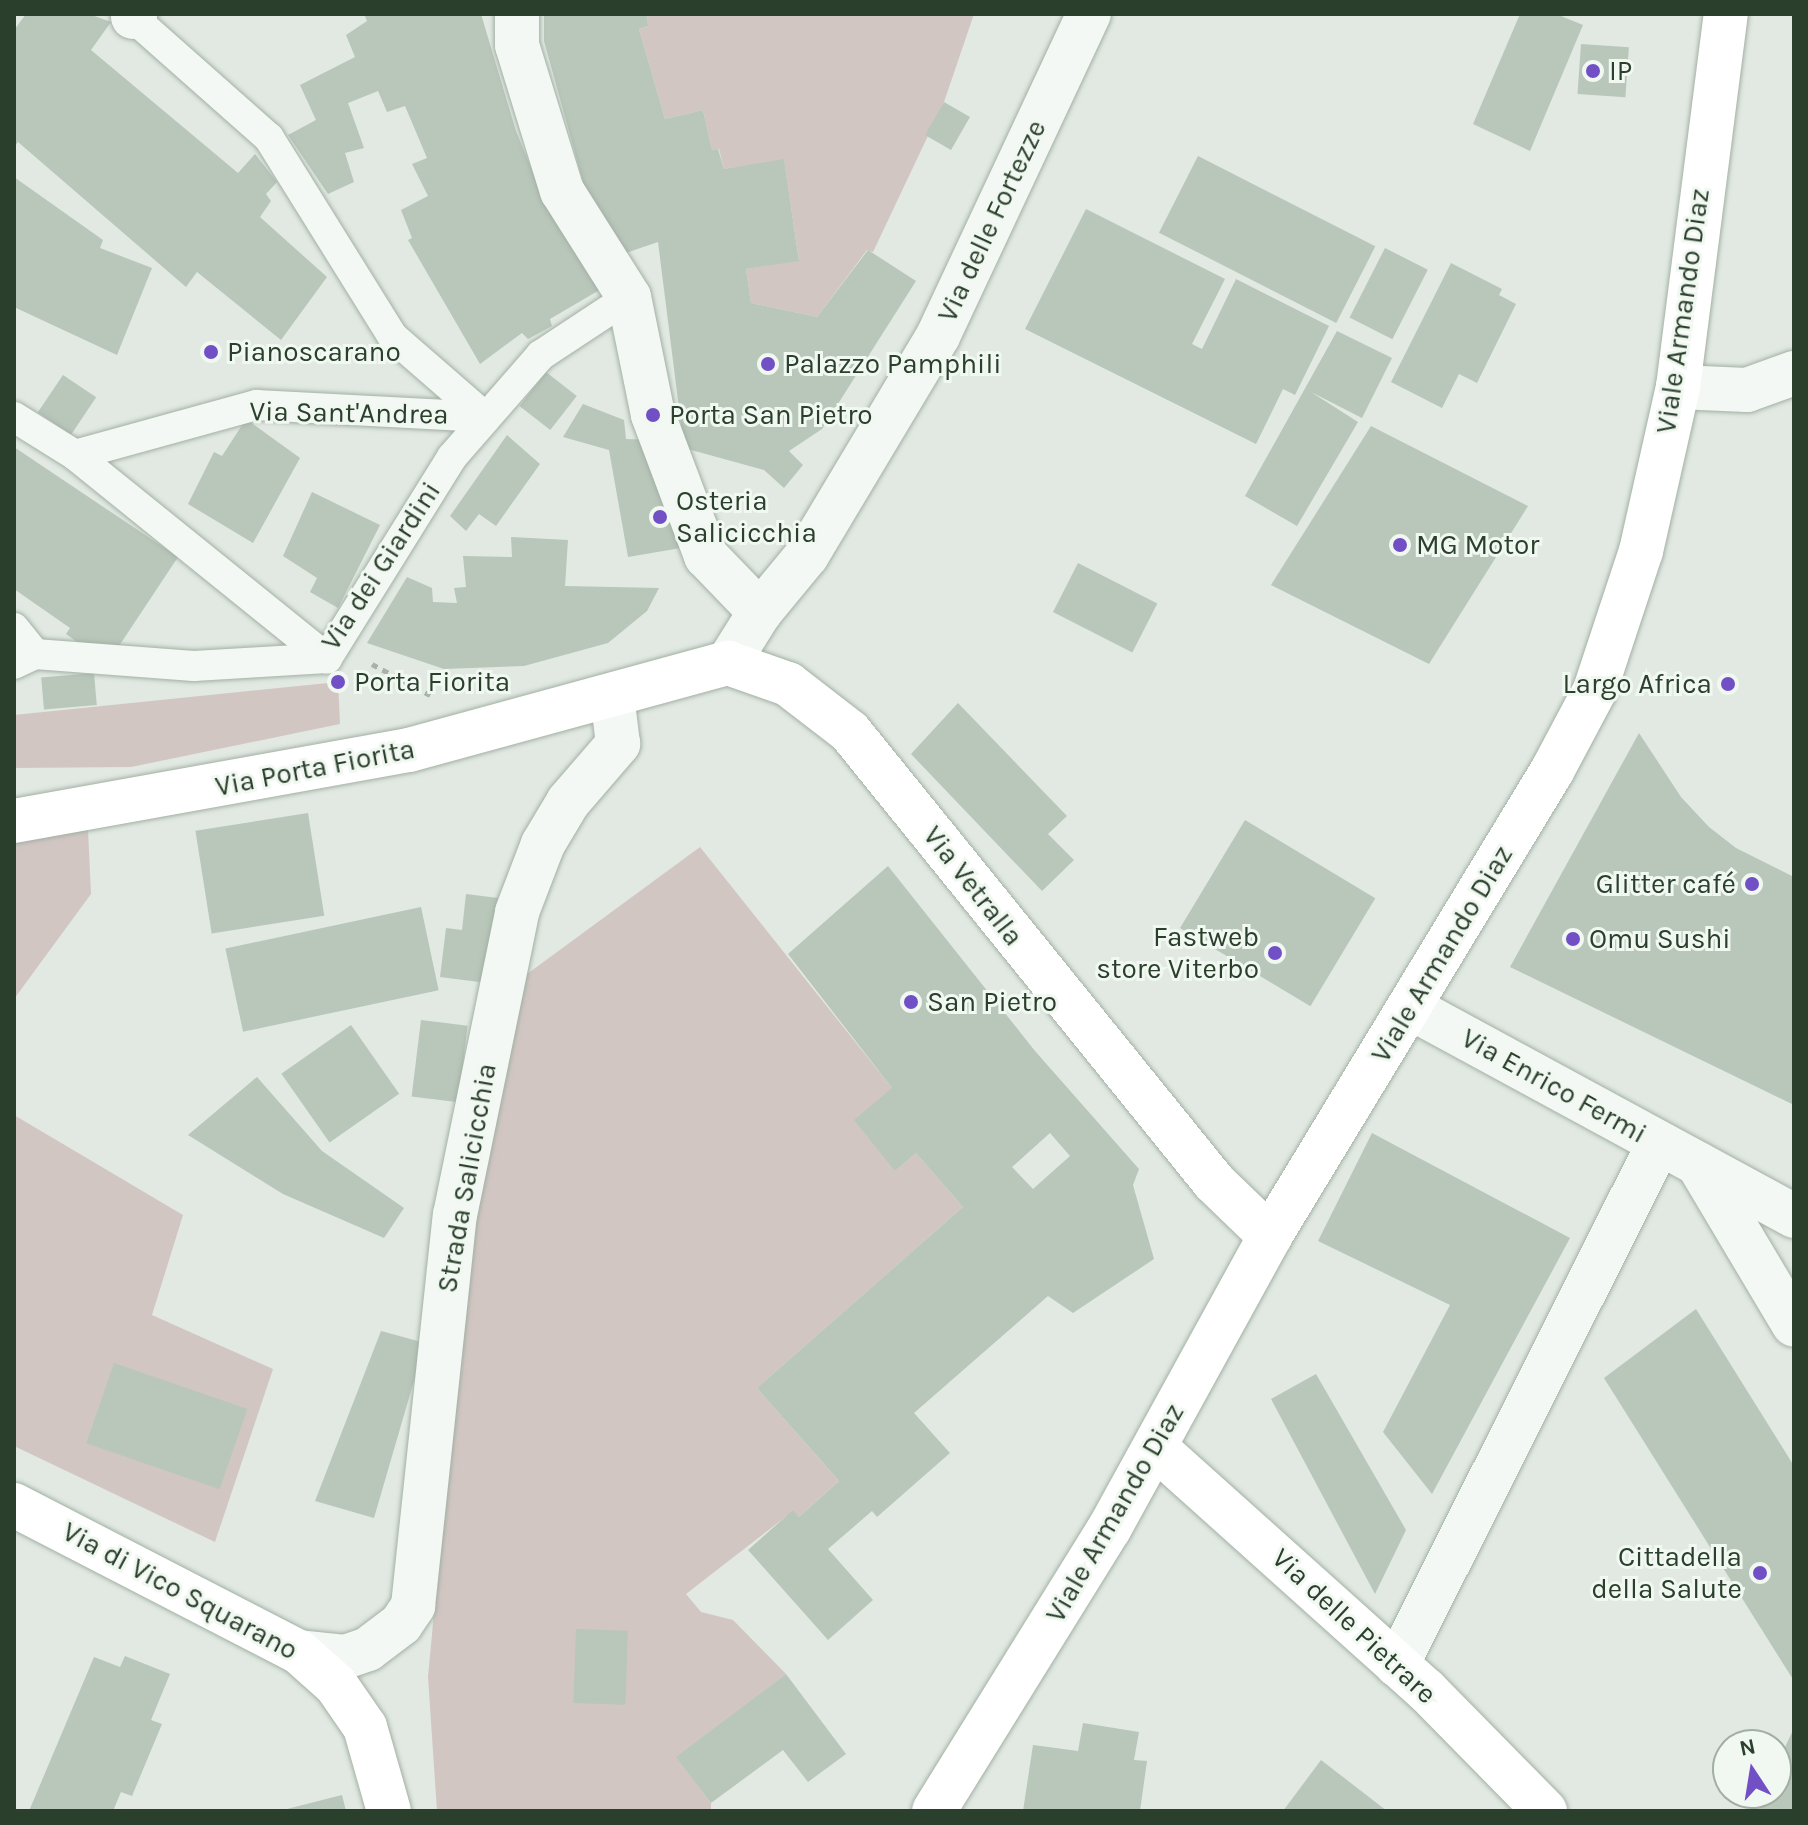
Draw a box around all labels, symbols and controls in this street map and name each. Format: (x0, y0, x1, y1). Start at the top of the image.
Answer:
place label: IP (1609, 54, 1632, 88)
marker: IP (1584, 62, 1602, 80)
street label: Via delle Fortezze (930, 115, 1054, 327)
street label: Viale Armando Diaz (1649, 186, 1717, 436)
place label: Pianoscarano (227, 335, 401, 369)
marker: Pianoscarano (202, 343, 220, 361)
place label: Palazzo Pamphili (784, 347, 1002, 381)
marker: Palazzo Pamphili (759, 355, 777, 373)
street label: Via Sant'Andrea (249, 394, 449, 432)
place label: Porta San Pietro (669, 398, 873, 432)
marker: Porta San Pietro (644, 406, 662, 424)
street label: Via dei Giardini (314, 475, 448, 657)
place label: Osteria Salicicchia (676, 484, 817, 550)
marker: Osteria Salicicchia (651, 508, 669, 526)
place label: MG Motor (1416, 528, 1539, 562)
marker: MG Motor (1391, 536, 1409, 554)
place label: Porta Fiorita (354, 665, 510, 699)
place label: Largo Africa (1562, 667, 1712, 701)
marker: Porta Fiorita (329, 673, 347, 691)
marker: Largo Africa (1719, 675, 1737, 693)
street label: Via Porta Fiorita (212, 732, 418, 804)
street label: Via Vetralla (916, 819, 1030, 953)
street label: Viale Armando Diaz (1364, 839, 1520, 1069)
place label: Glitter café (1596, 867, 1736, 901)
marker: Glitter café (1743, 875, 1761, 893)
place label: Fastweb store Viterbo (1096, 920, 1259, 986)
place label: Omu Sushi (1589, 922, 1731, 956)
marker: Omu Sushi (1564, 930, 1582, 948)
marker: Fastweb store Viterbo (1266, 944, 1284, 962)
place label: San Pietro (927, 985, 1057, 1019)
marker: San Pietro (902, 993, 920, 1011)
street label: Via Enrico Fermi (1456, 1021, 1652, 1151)
street label: Strada Salicicchia (430, 1061, 504, 1295)
street label: Viale Armando Diaz (1039, 1398, 1191, 1628)
street label: Via di Vico Squarano (57, 1515, 303, 1667)
place label: Cittadella della Salute (1591, 1540, 1742, 1606)
street label: Via delle Pietrare (1265, 1541, 1443, 1711)
marker: Cittadella della Salute (1749, 1562, 1771, 1584)
north arrow (1712, 1729, 1792, 1809)
text: N (1737, 1733, 1758, 1762)

